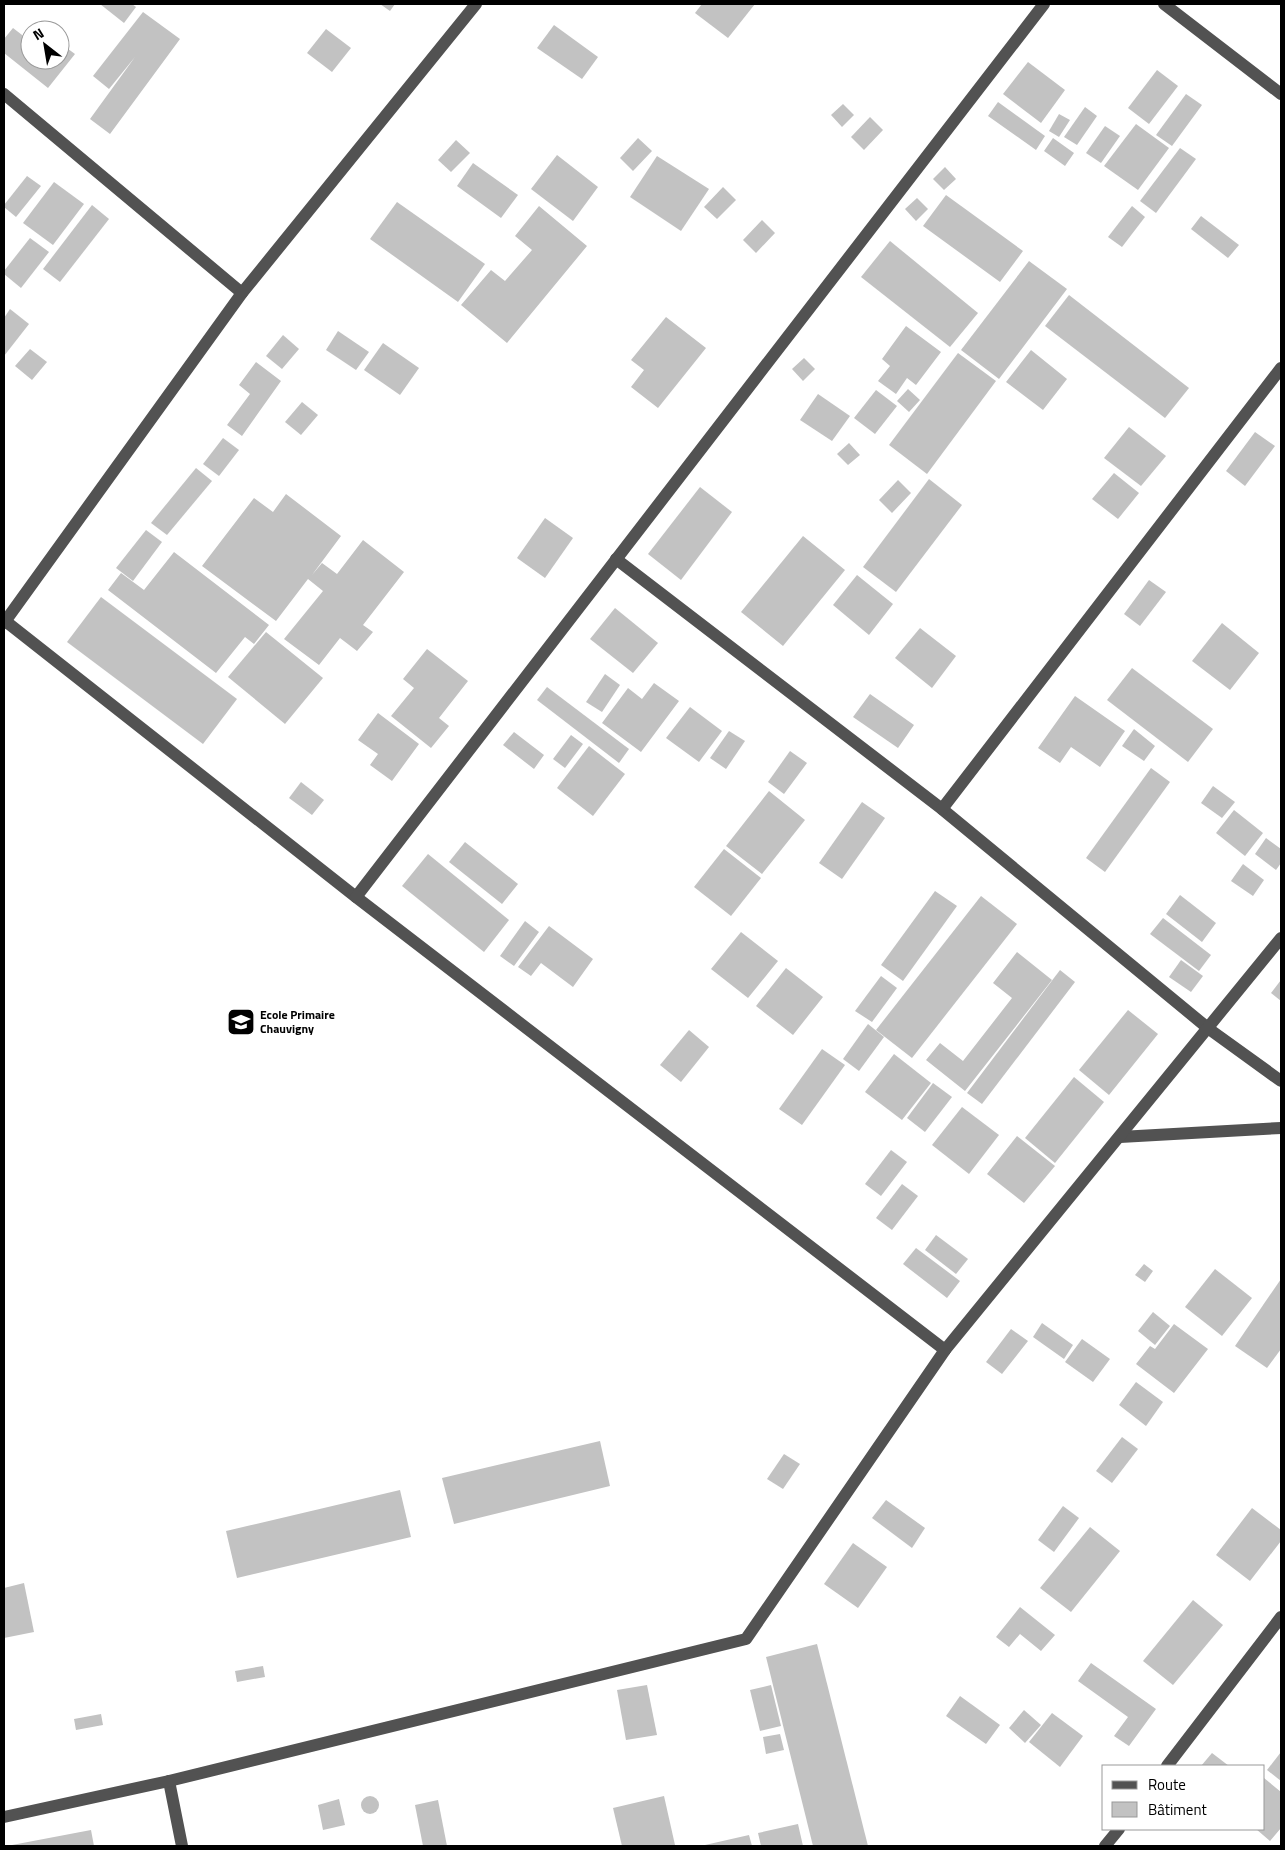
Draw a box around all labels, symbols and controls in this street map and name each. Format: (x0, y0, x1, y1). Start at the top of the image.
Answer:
north arrow (20, 20, 70, 70)
text: N (28, 22, 48, 45)
place label: Ecole Primaire Chauvigny (260, 1005, 335, 1038)
school or university icon: Ecole Primaire Chauvigny (226, 1007, 256, 1037)
legend (1102, 1765, 1265, 1830)
text: Route (1148, 1773, 1186, 1796)
text: Bâtiment (1148, 1798, 1207, 1821)

